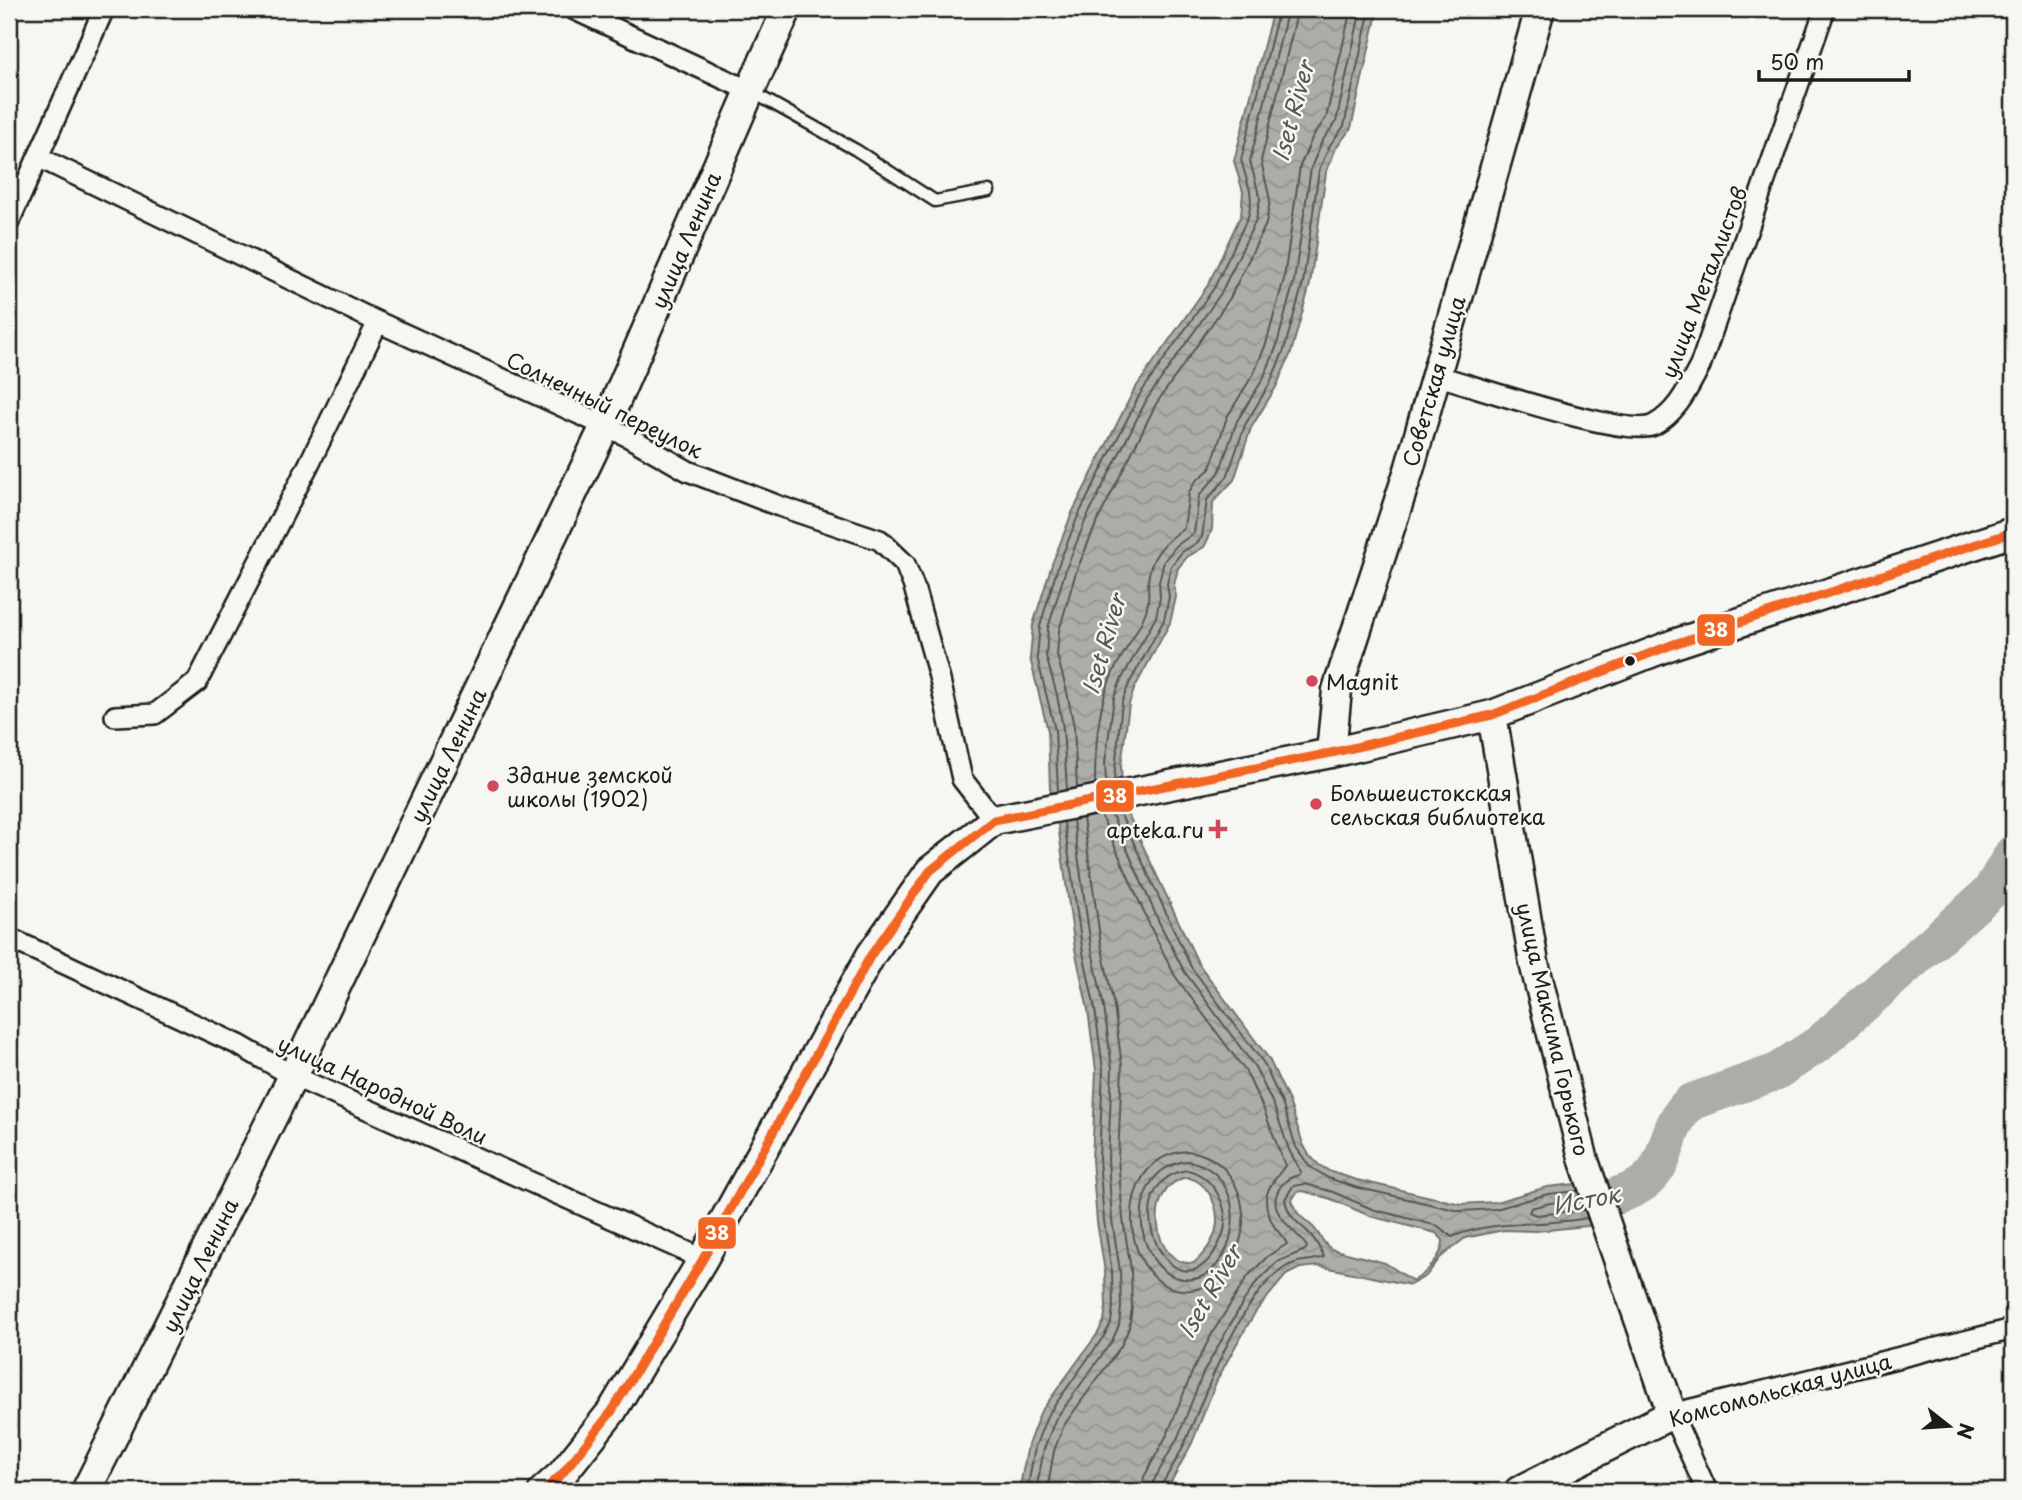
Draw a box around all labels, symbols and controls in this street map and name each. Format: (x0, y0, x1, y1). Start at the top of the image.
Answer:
scale bar (1759, 38, 1910, 82)
text: 50 m (1770, 45, 1824, 77)
water label: Iset River (1262, 54, 1323, 165)
street label: улица Ленина (642, 166, 729, 313)
street label: улица Металлистов (1652, 181, 1754, 383)
street label: Советская улица (1393, 291, 1473, 470)
street label: Солнечный переулок (501, 343, 709, 466)
water label: Iset River (1072, 587, 1135, 698)
line badge: 38 (1696, 613, 1736, 647)
text: 38 (1704, 615, 1728, 643)
unlabelled marker (1623, 654, 1637, 668)
place label: Magnit (1326, 665, 1399, 697)
marker: Magnit (1304, 673, 1320, 689)
street label: улица Ленина (401, 682, 494, 827)
place label: Здание земской школы (1902) (507, 758, 673, 814)
place label: Большеистокская сельская библиотека (1330, 776, 1545, 832)
marker: Здание земской школы (1902) (485, 778, 501, 794)
line badge: 38 (1095, 779, 1135, 813)
text: 38 (1103, 781, 1127, 809)
marker: Большеистокская сельская библиотека (1308, 796, 1324, 812)
place label: apteka.ru (1106, 813, 1204, 845)
marker: apteka.ru (1210, 821, 1226, 837)
street label: улица Максима Горького (1509, 899, 1599, 1159)
street label: улица Народной Воли (273, 1026, 493, 1152)
water label: Исток (1549, 1175, 1625, 1223)
street label: улица Ленина (153, 1192, 246, 1337)
line badge: 38 (697, 1216, 737, 1250)
text: 38 (705, 1218, 729, 1246)
water label: Iset River (1168, 1235, 1251, 1344)
street label: Комсомольская улица (1665, 1344, 1895, 1434)
north arrow (1913, 1392, 1983, 1462)
text: N (1951, 1420, 1982, 1443)

